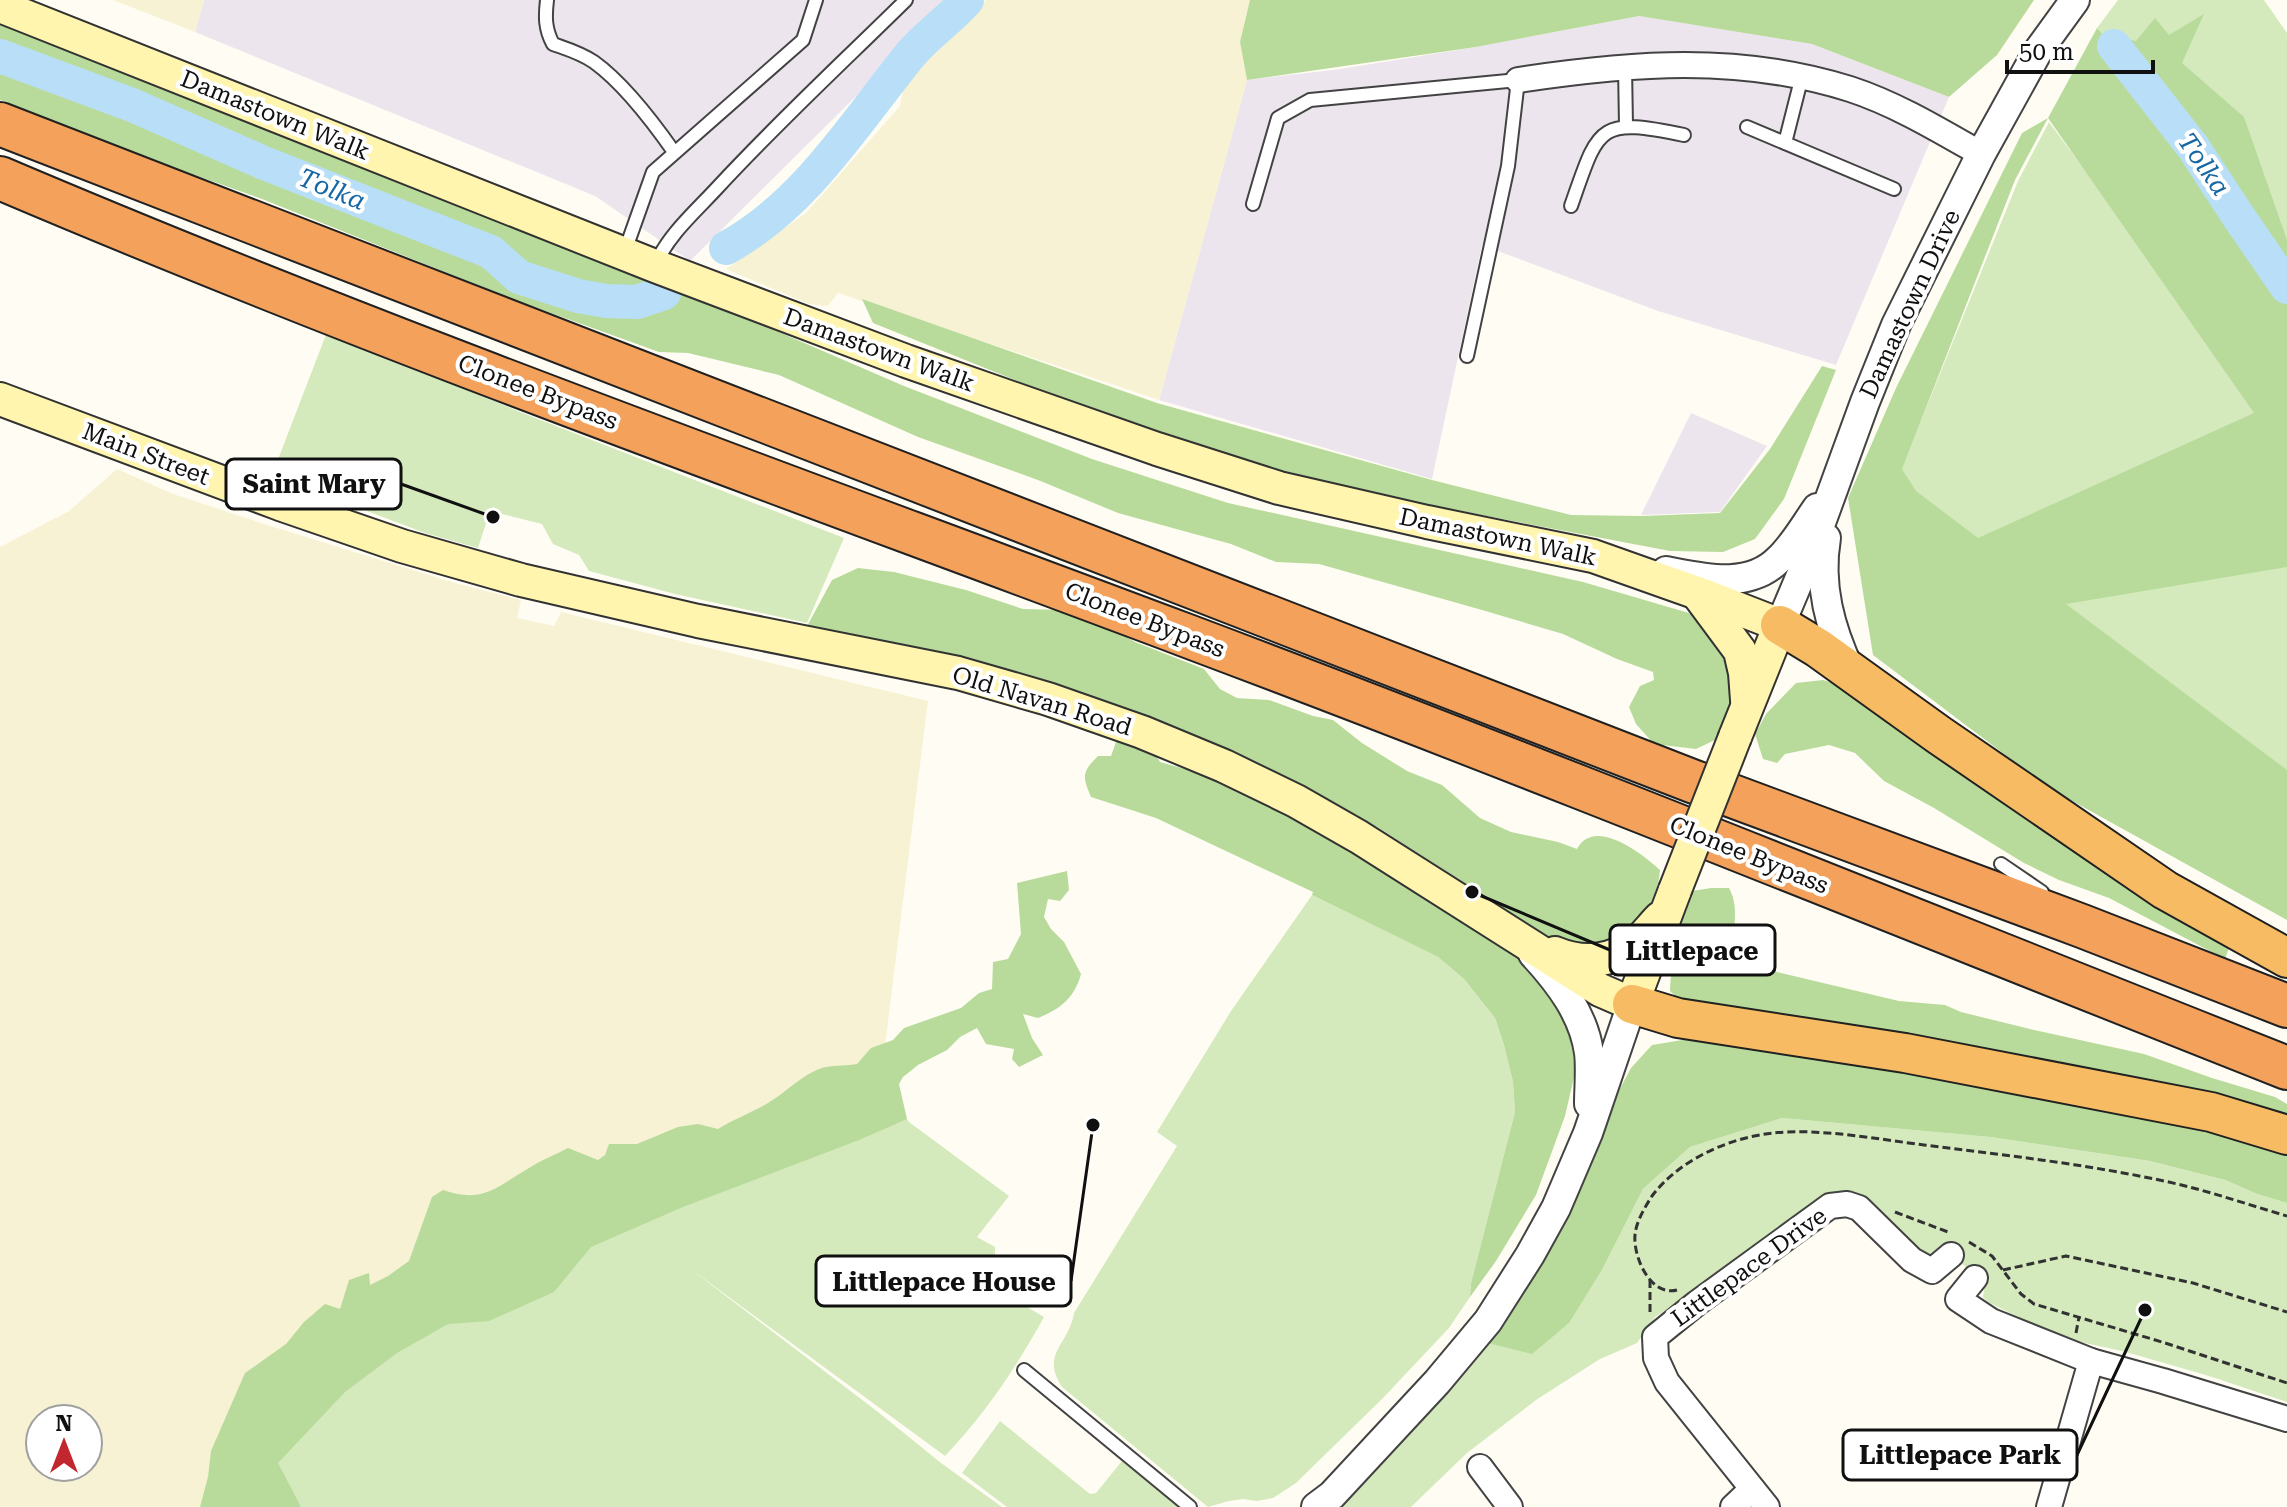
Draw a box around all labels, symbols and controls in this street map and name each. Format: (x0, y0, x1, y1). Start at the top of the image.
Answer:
scale bar (2007, 24, 2153, 74)
text: 50 m (2019, 38, 2074, 66)
street label: Damastown Walk (176, 64, 374, 166)
water label: Tolka (2172, 127, 2236, 201)
water label: Tolka (294, 162, 370, 216)
street label: Damastown Drive (1854, 205, 1966, 403)
street label: Damastown Walk (780, 302, 978, 398)
street label: Clonee Bypass (454, 349, 622, 435)
street label: Main Street (79, 417, 213, 491)
callout: Saint Mary (226, 459, 401, 509)
text: Saint Mary (242, 469, 386, 499)
street label: Damastown Walk (1397, 502, 1599, 572)
street label: Clonee Bypass (1061, 577, 1229, 663)
street label: Old Navan Road (949, 660, 1135, 742)
street label: Clonee Bypass (1665, 810, 1833, 900)
callout: Littlepace (1610, 925, 1775, 975)
text: Littlepace (1625, 936, 1759, 966)
street label: Littlepace Drive (1666, 1201, 1832, 1333)
callout: Littlepace House (816, 1256, 1071, 1306)
text: Littlepace House (832, 1267, 1056, 1297)
north arrow (24, 1403, 104, 1483)
text: N (56, 1411, 73, 1436)
callout: Littlepace Park (1843, 1430, 2077, 1480)
text: Littlepace Park (1859, 1440, 2061, 1470)

